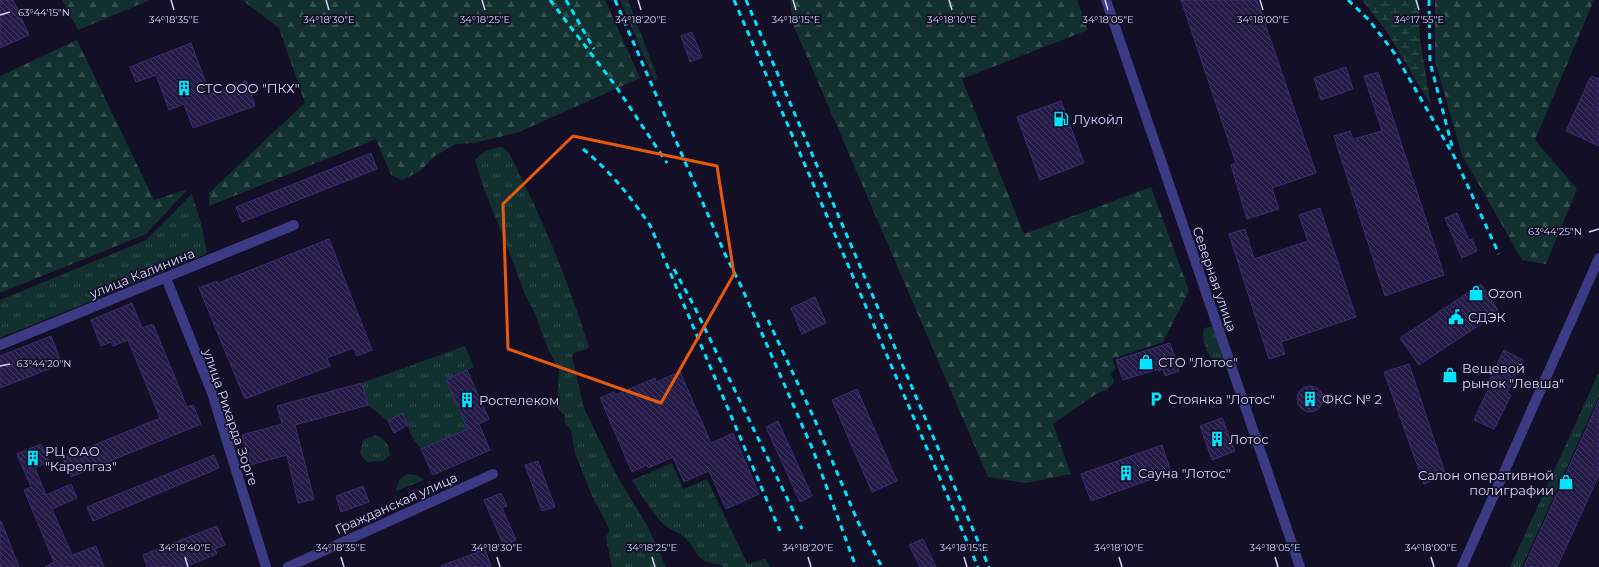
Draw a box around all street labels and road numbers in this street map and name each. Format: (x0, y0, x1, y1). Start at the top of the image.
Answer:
street label: Северная улица (1190, 224, 1240, 334)
street label: улица Калинина (86, 245, 197, 302)
street label: улица Рихарда Зорге (200, 346, 262, 488)
street label: Гражданская улица (332, 469, 460, 537)

